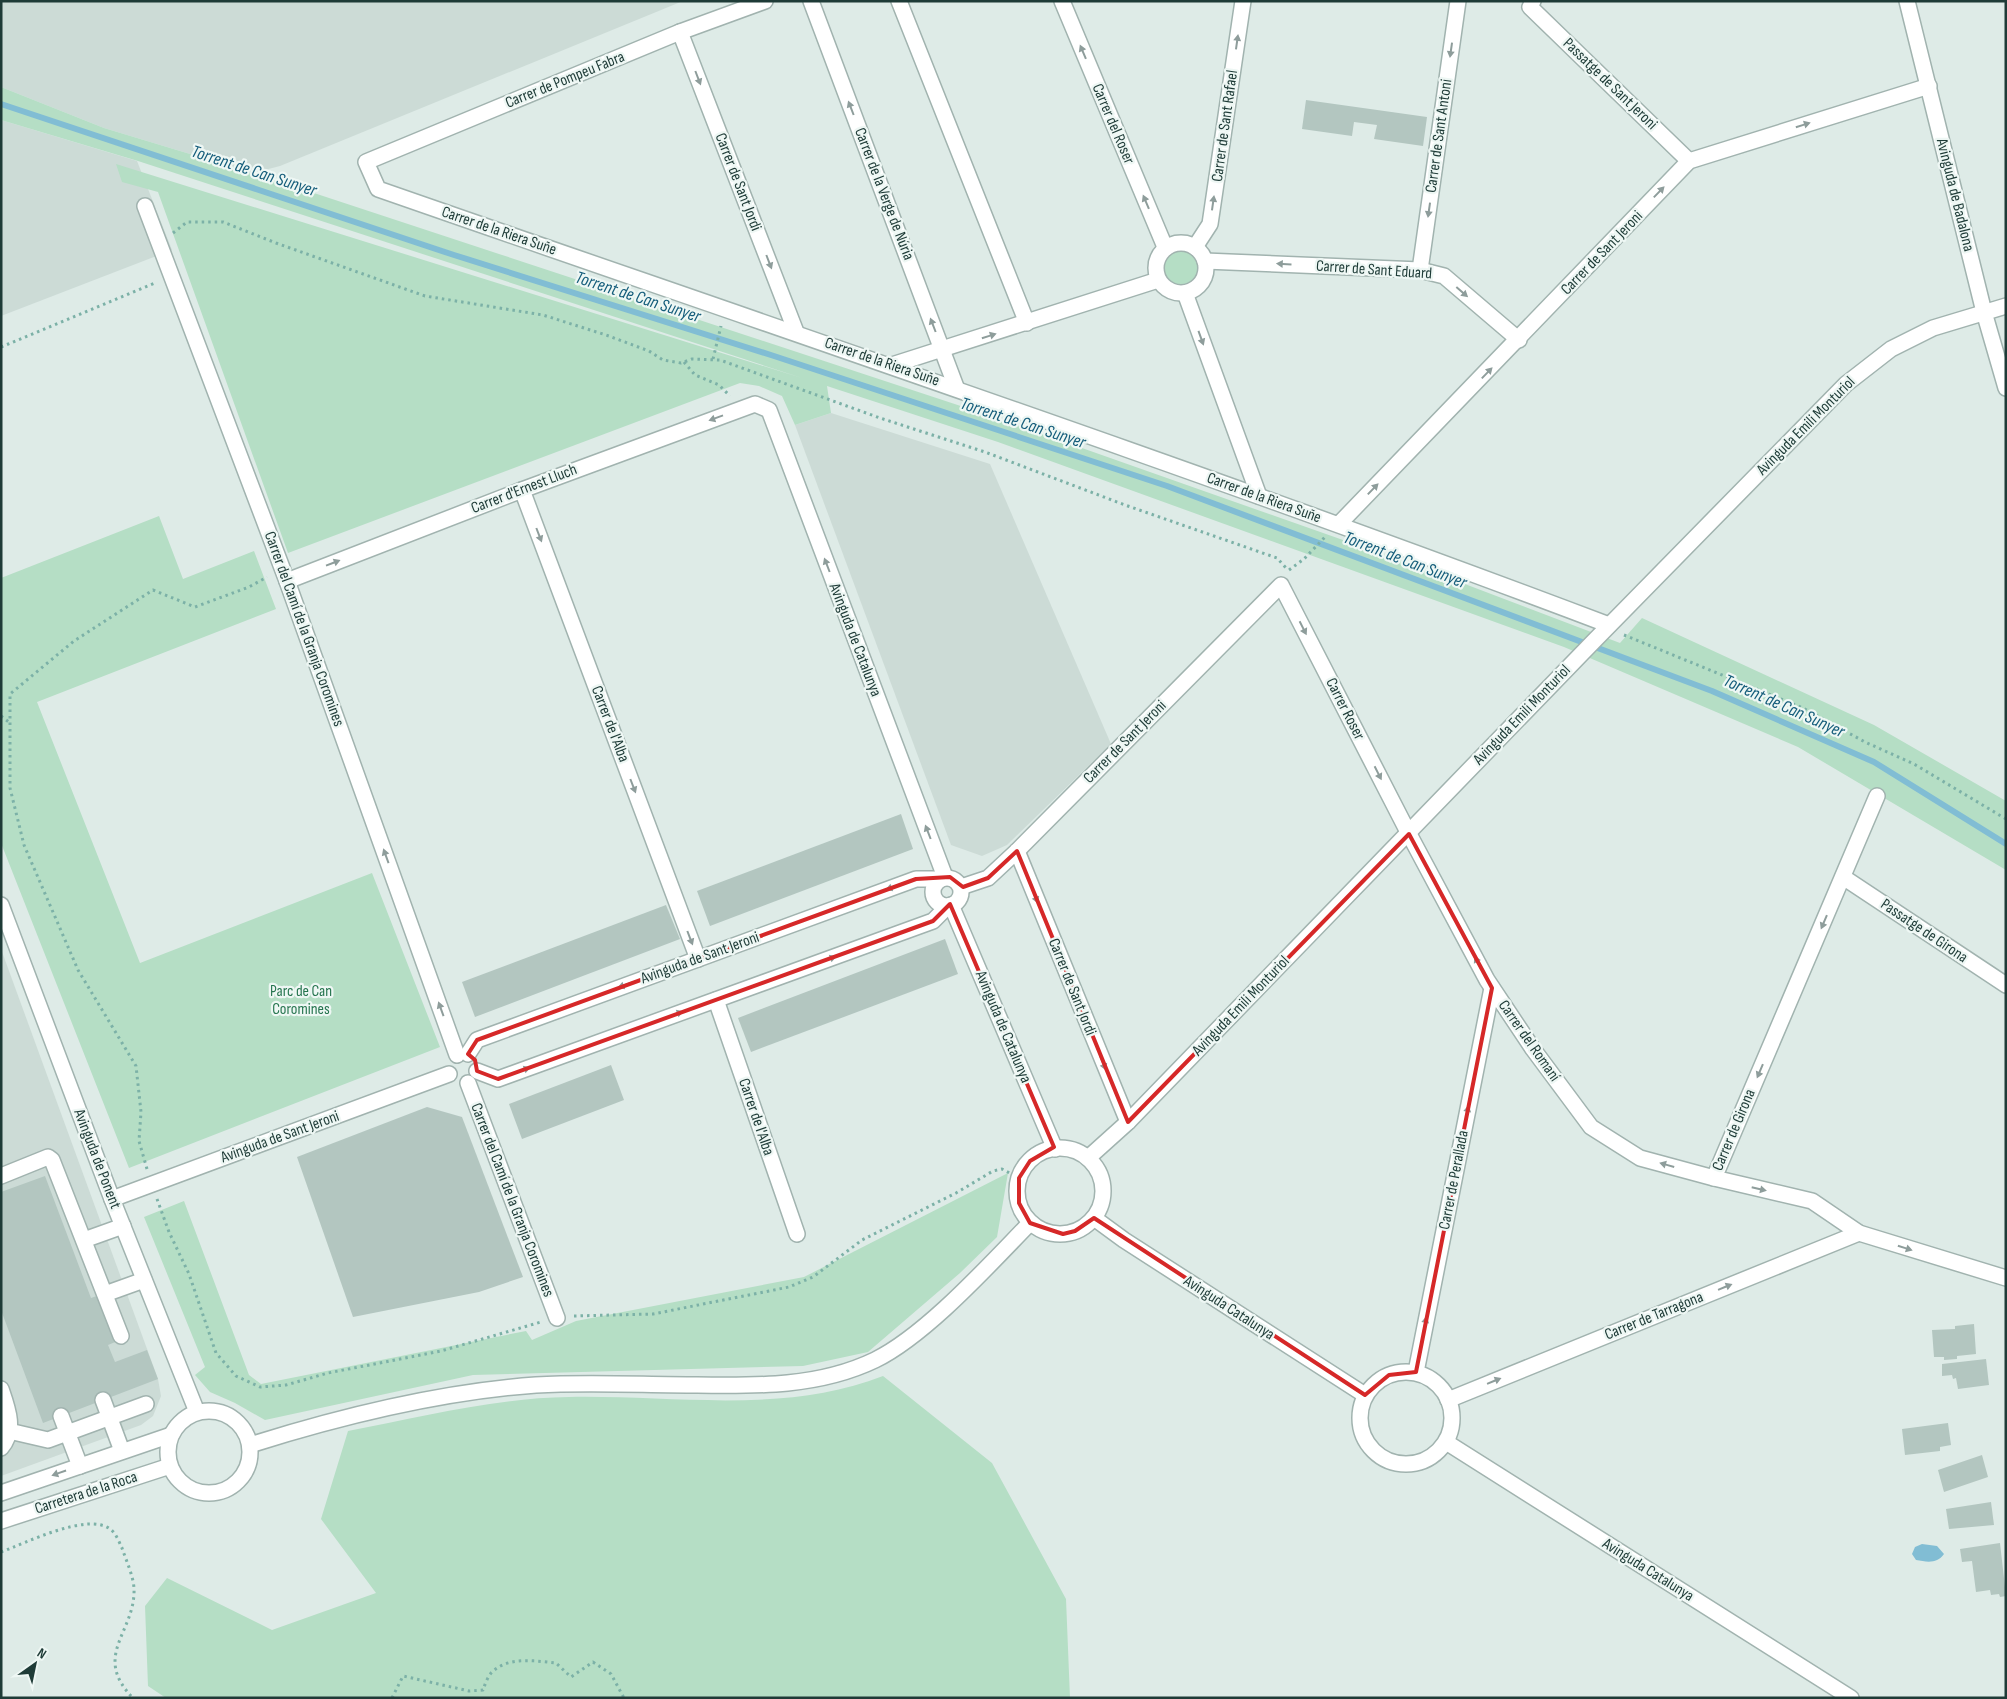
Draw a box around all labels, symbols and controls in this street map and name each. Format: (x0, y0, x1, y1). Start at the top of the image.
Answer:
one-way arrow (1233, 34, 1241, 50)
street label: Passatge de Sant Jeroni (1559, 34, 1661, 134)
one-way arrow (1447, 42, 1455, 58)
one-way arrow (1079, 45, 1087, 59)
street label: Carrer de Pompeu Fabra (503, 47, 627, 113)
street label: Carrer de Sant Rafael (1208, 69, 1242, 183)
one-way arrow (694, 71, 702, 85)
street label: Carrer de Sant Antoni (1422, 78, 1456, 194)
street label: Carrer del Roser (1088, 81, 1139, 167)
one-way arrow (847, 100, 854, 115)
one-way arrow (1796, 121, 1811, 129)
street label: Carrer de la Verge de Núria (850, 125, 918, 263)
street label: Carrer de Sant Jordi (711, 130, 765, 234)
street label: Avinguda de Badalona (1932, 136, 1978, 253)
water label: Torrent de Can Sunyer (189, 141, 320, 201)
one-way arrow (1653, 186, 1665, 198)
one-way arrow (1142, 195, 1150, 209)
one-way arrow (1210, 195, 1218, 211)
street label: Carrer de la Riera Suñe (439, 202, 559, 260)
one-way arrow (1424, 203, 1432, 219)
street label: Carrer de Sant Jeroni (1557, 207, 1647, 299)
one-way arrow (765, 255, 773, 269)
street label: Carrer de Sant Eduard (1315, 256, 1433, 284)
one-way arrow (1276, 260, 1292, 268)
water label: Torrent de Can Sunyer (573, 267, 704, 327)
one-way arrow (1456, 286, 1469, 297)
one-way arrow (929, 317, 937, 332)
one-way arrow (981, 331, 996, 339)
one-way arrow (1198, 331, 1205, 346)
street label: Carrer de la Riera Suñe (822, 333, 942, 391)
one-way arrow (1481, 367, 1493, 379)
street label: Avinguda Emili Monturiol (1752, 373, 1859, 480)
water label: Torrent de Can Sunyer (958, 393, 1089, 453)
one-way arrow (708, 414, 723, 422)
street label: Carrer d'Ernest Lluch (468, 460, 580, 518)
street label: Carrer de la Riera Suñe (1204, 469, 1324, 527)
one-way arrow (1367, 484, 1379, 496)
water label: Torrent de Can Sunyer (1340, 527, 1471, 594)
one-way arrow (536, 528, 543, 543)
street label: Carrer del Camí de la Granja Coromines (260, 529, 348, 729)
one-way arrow (823, 557, 831, 572)
one-way arrow (326, 559, 341, 567)
street label: Avinguda de Catalunya (824, 580, 885, 699)
one-way arrow (1299, 621, 1307, 636)
street label: Avinguda Emili Monturiol (1469, 661, 1575, 770)
water label: Torrent de Can Sunyer (1720, 670, 1849, 742)
street label: Carrer Roser (1321, 675, 1369, 743)
street label: Carrer de l'Alba (587, 683, 633, 765)
street label: Carrer de Sant Jeroni (1079, 696, 1171, 788)
one-way arrow (1374, 766, 1382, 780)
one-way arrow (629, 779, 637, 794)
one-way arrow (924, 824, 932, 839)
one-way arrow (382, 848, 389, 863)
one-way arrow (885, 883, 900, 891)
one-way arrow (1032, 889, 1039, 904)
street label: Passatge de Girona (1877, 895, 1971, 967)
one-way arrow (1819, 915, 1827, 929)
street label: Avinguda de Sant Jeroni (637, 928, 762, 989)
one-way arrow (686, 931, 694, 946)
street label: Carrer de Sant Jordi (1044, 936, 1100, 1038)
street label: Avinguda Emili Monturiol (1188, 952, 1294, 1061)
one-way arrow (821, 955, 836, 962)
one-way arrow (1474, 956, 1482, 970)
street label: Avinguda de Catalunya (970, 967, 1035, 1086)
park label: Parc de Can Coromines (270, 982, 332, 1019)
one-way arrow (618, 982, 633, 989)
street label: Carrer del Romaní (1494, 997, 1564, 1085)
one-way arrow (437, 1001, 444, 1016)
one-way arrow (669, 1010, 684, 1018)
one-way arrow (1100, 1056, 1108, 1070)
one-way arrow (1755, 1064, 1763, 1078)
one-way arrow (516, 1066, 531, 1074)
street label: Carrer de l'Alba (734, 1076, 778, 1158)
street label: Carrer de Girona (1708, 1086, 1760, 1174)
street label: Carrer del Camí de la Granja Coromines (466, 1100, 558, 1300)
one-way arrow (1464, 1105, 1472, 1121)
street label: Avinguda de Ponent (69, 1106, 125, 1212)
street label: Avinguda de Sant Jeroni (217, 1107, 342, 1168)
street label: Carrer de Perallada (1435, 1129, 1473, 1231)
one-way arrow (1659, 1161, 1674, 1169)
one-way arrow (1751, 1185, 1766, 1193)
one-way arrow (1898, 1245, 1913, 1252)
street label: Avinguda Catalunya (1179, 1271, 1278, 1344)
one-way arrow (1718, 1283, 1732, 1291)
street label: Carrer de Tarragona (1602, 1288, 1706, 1344)
one-way arrow (1421, 1317, 1429, 1332)
one-way arrow (1486, 1377, 1501, 1385)
street label: Carretera de la Roca (32, 1467, 140, 1519)
one-way arrow (51, 1469, 66, 1477)
street label: Avinguda Catalunya (1598, 1534, 1697, 1606)
north arrow (10, 1639, 60, 1689)
text: N (34, 1644, 50, 1663)

